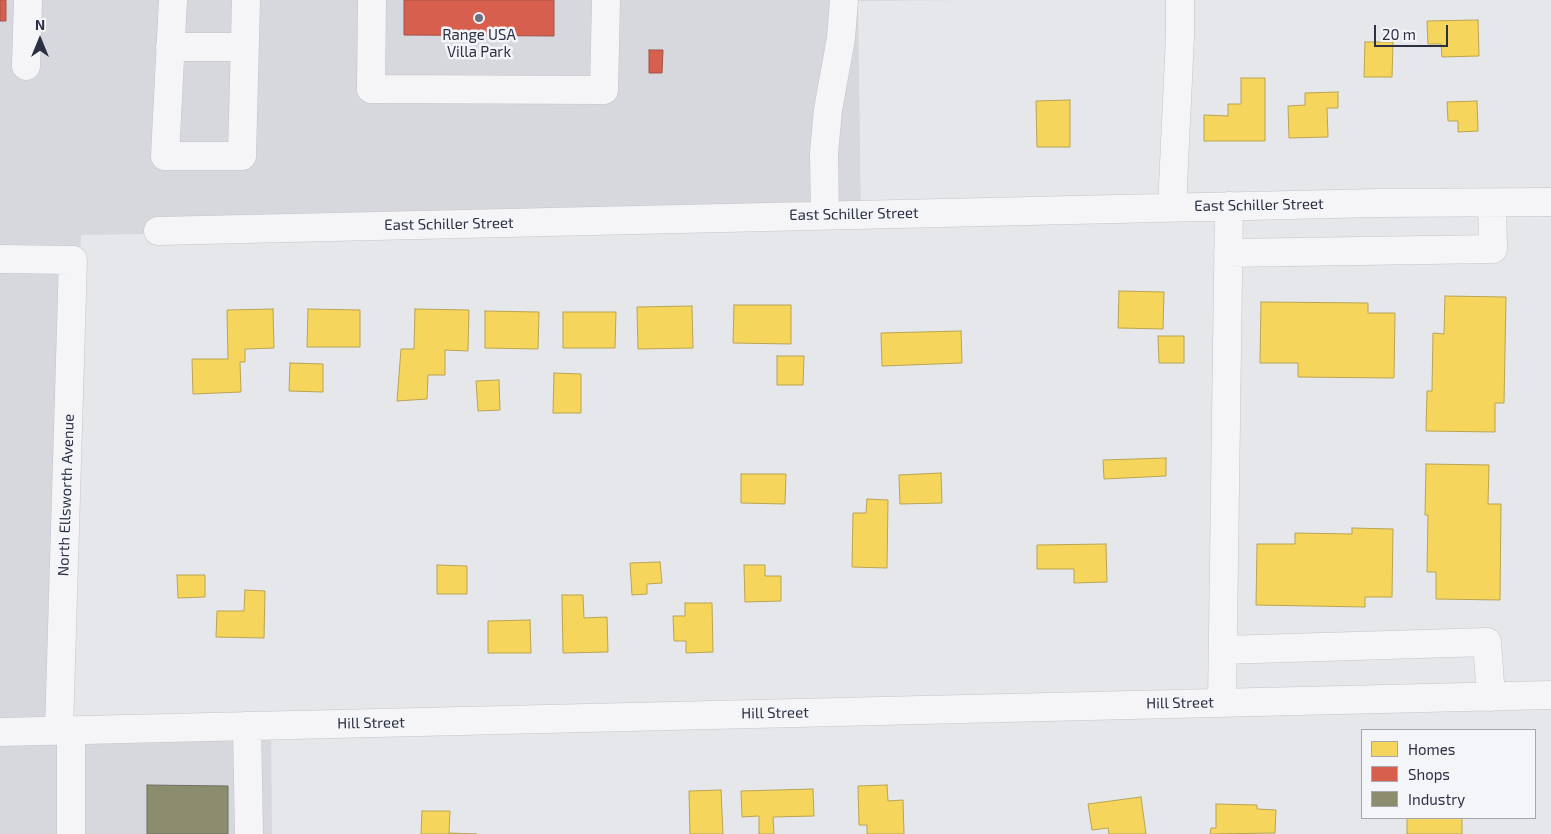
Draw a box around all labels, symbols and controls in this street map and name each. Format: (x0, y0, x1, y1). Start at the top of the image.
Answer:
marker: Range USA Villa Park (473, 12, 485, 24)
north arrow (15, 15, 65, 65)
scale bar (1376, 15, 1450, 47)
text: N (35, 16, 45, 33)
text: 20 m (1382, 25, 1416, 43)
place label: Range USA Villa Park (442, 26, 516, 61)
street label: East Schiller Street (1194, 195, 1324, 215)
street label: East Schiller Street (789, 204, 919, 224)
street label: East Schiller Street (384, 214, 514, 234)
street label: North Ellsworth Avenue (54, 413, 78, 577)
street label: Hill Street (1146, 693, 1214, 713)
street label: Hill Street (741, 703, 809, 723)
street label: Hill Street (337, 713, 405, 733)
legend (1361, 729, 1536, 819)
text: Homes (1408, 740, 1455, 758)
text: Shops (1408, 765, 1450, 783)
text: Industry (1408, 790, 1465, 808)

